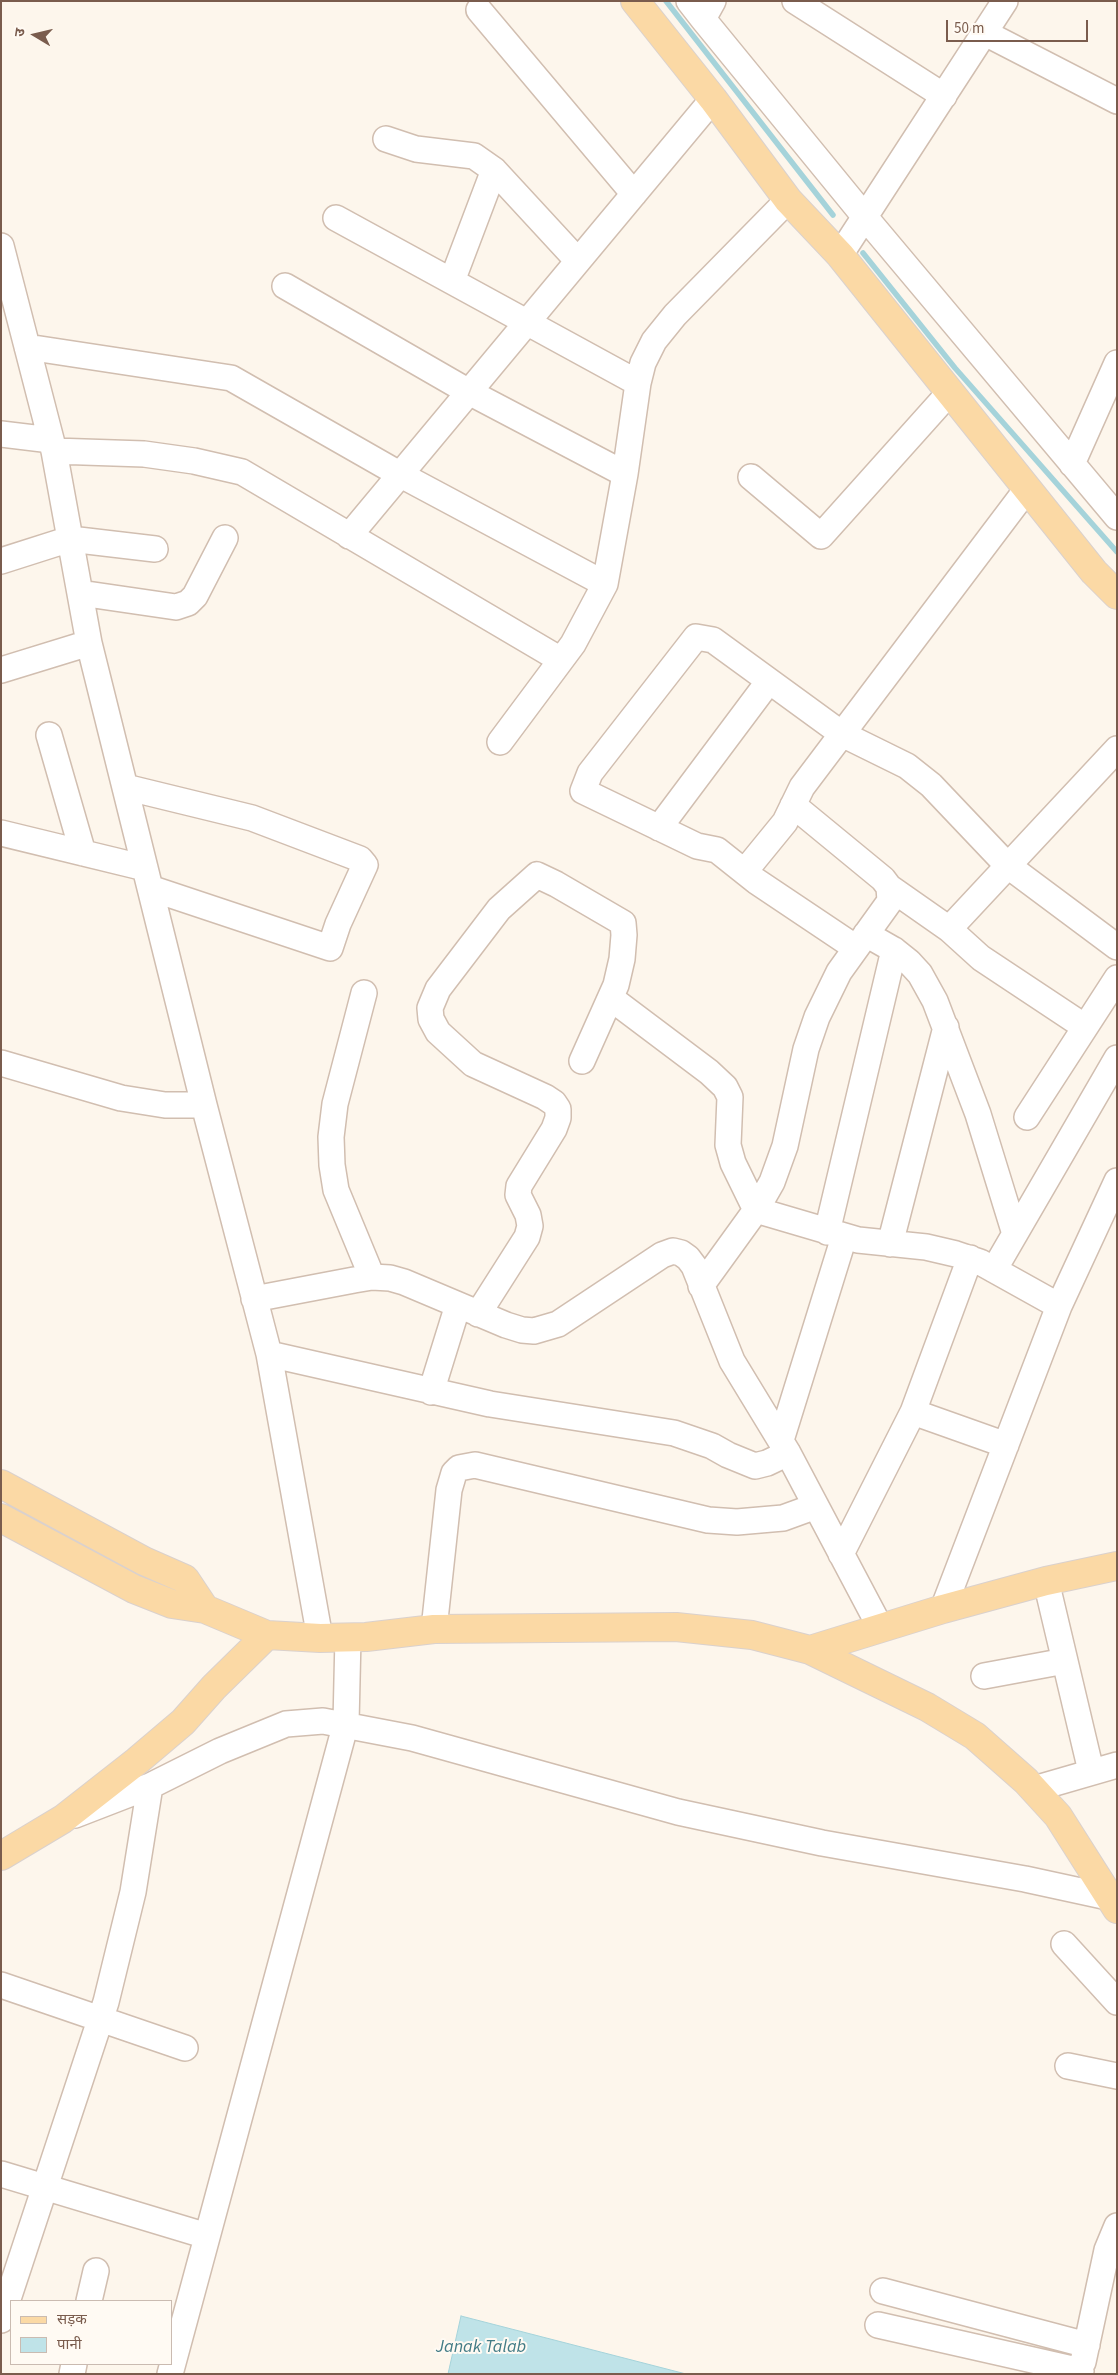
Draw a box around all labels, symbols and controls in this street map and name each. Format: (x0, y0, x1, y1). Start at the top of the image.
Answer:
north arrow (10, 10, 60, 60)
scale bar (948, 10, 1090, 42)
text: 50 m (954, 18, 984, 39)
text: उ (10, 27, 31, 38)
legend (10, 2300, 172, 2365)
text: सड़क (57, 2309, 87, 2330)
text: पानी (57, 2334, 82, 2355)
water label: Janak Talab (436, 2337, 526, 2359)

